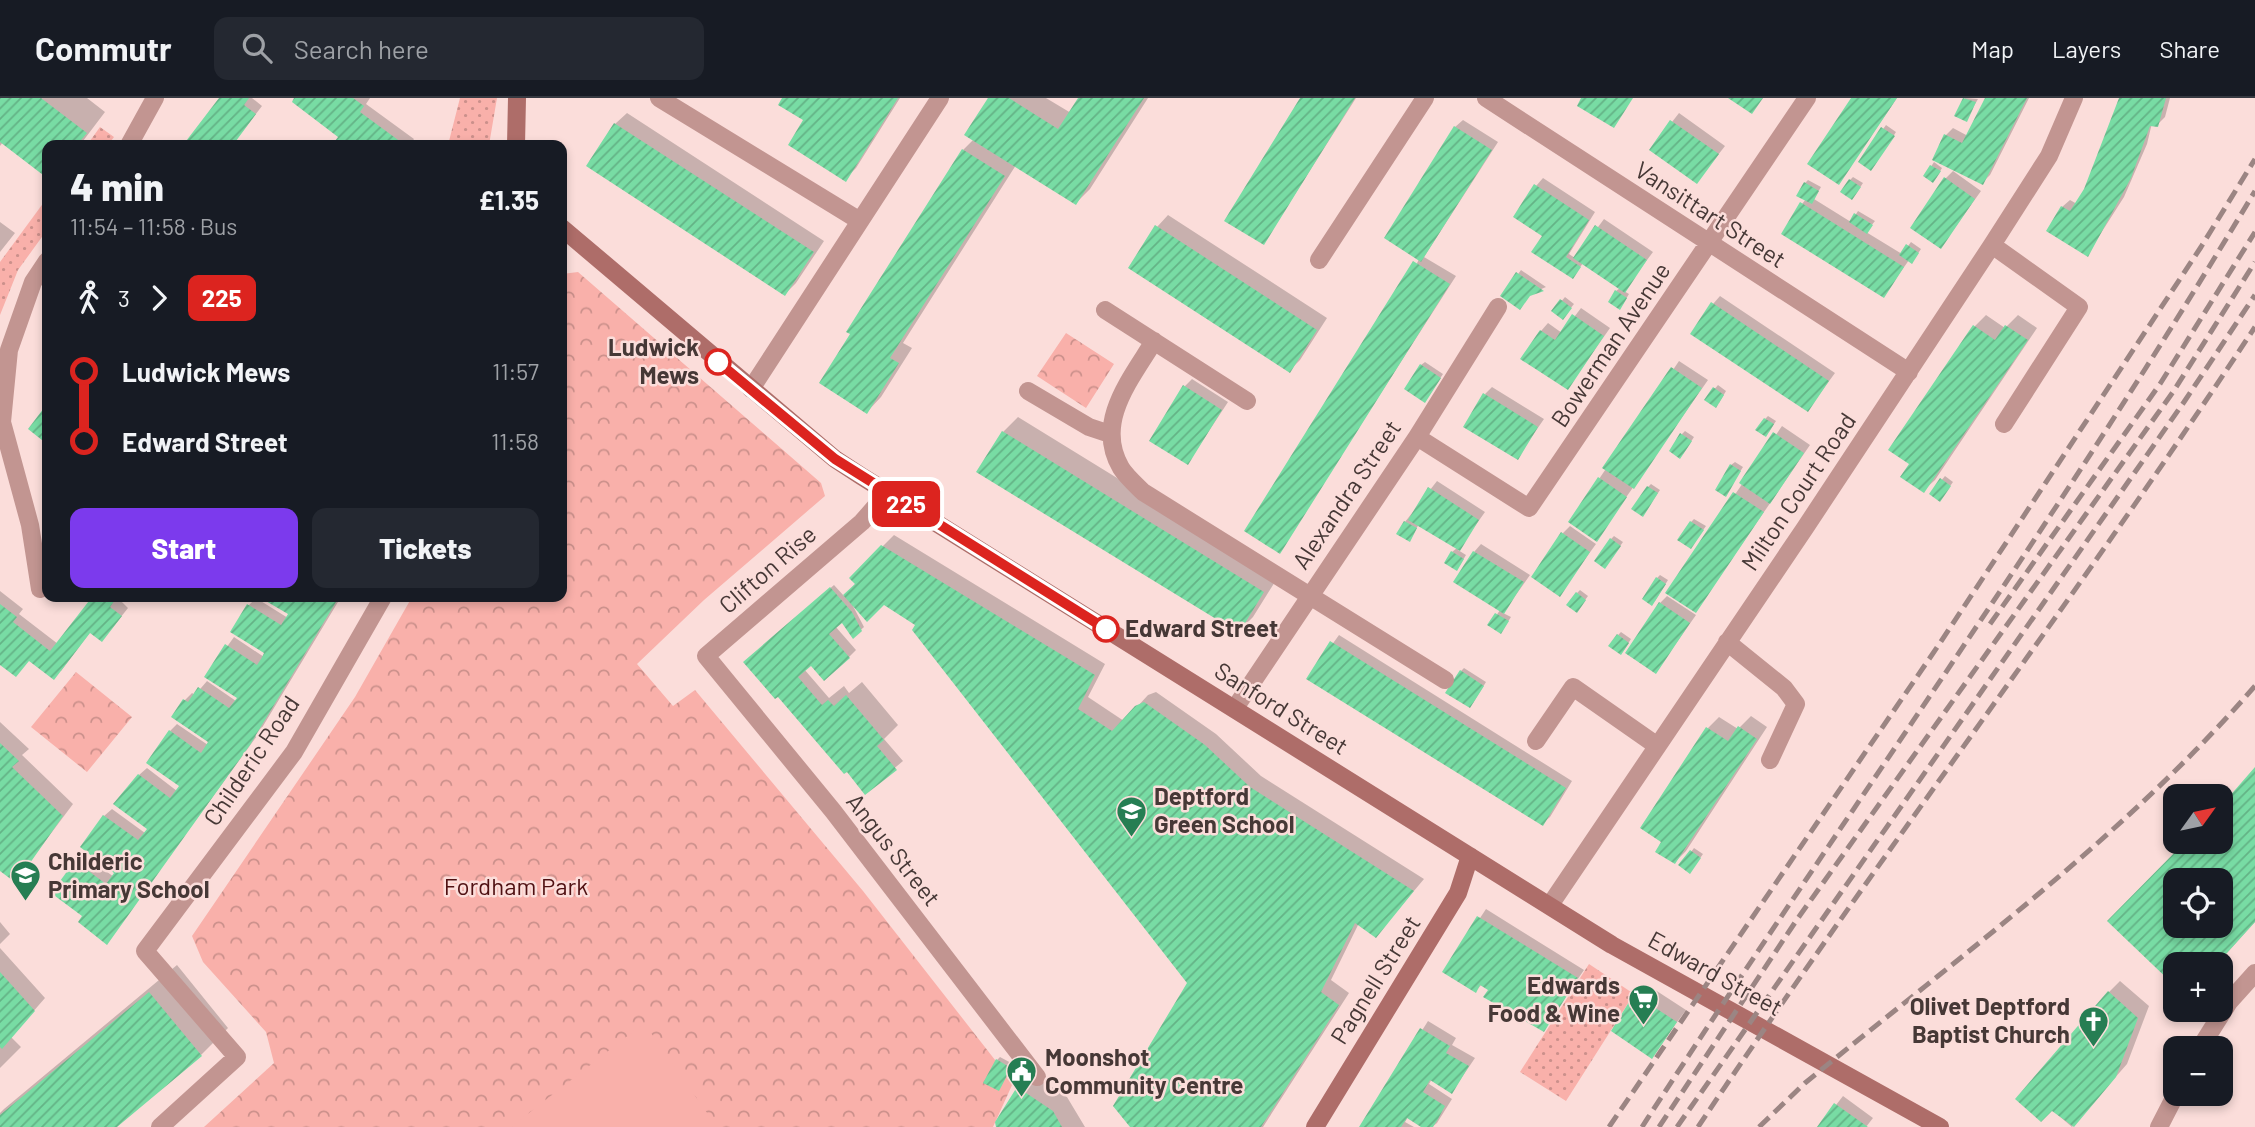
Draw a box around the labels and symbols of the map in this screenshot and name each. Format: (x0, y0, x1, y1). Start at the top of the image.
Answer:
street label: Vansittart Street (1630, 154, 1792, 273)
street label: Bowerman Avenue (1544, 256, 1676, 432)
place label: Ludwick Mews (608, 332, 699, 389)
marker: Ludwick Mews (705, 349, 731, 375)
street label: Milton Court Road (1734, 407, 1861, 576)
street label: Alexandra Street (1285, 414, 1406, 574)
line badge: 225 (866, 481, 946, 527)
street label: Clifton Rise (713, 519, 821, 619)
place label: Edward Street (1125, 613, 1278, 642)
marker: Edward Street (1093, 616, 1119, 642)
street label: Sanford Street (1210, 655, 1354, 760)
street label: Childeric Road (197, 690, 305, 831)
place label: Deptford Green School (1154, 781, 1295, 838)
north arrow (2163, 784, 2233, 854)
street label: Angus Street (841, 787, 947, 911)
school or university icon: Deptford Green School (1114, 794, 1148, 838)
place label: Childeric Primary School (48, 846, 210, 903)
school or university icon: Childeric Primary School (8, 859, 42, 903)
park label: Fordham Park (444, 871, 588, 900)
street label: Pagnell Street (1324, 910, 1426, 1049)
street label: Edward Street (1644, 924, 1788, 1021)
place label: Edwards Food & Wine (1488, 970, 1620, 1027)
supermarket icon: Edwards Food & Wine (1626, 983, 1660, 1027)
place label: Olivet Deptford Baptist Church (1910, 991, 2070, 1048)
church icon: Olivet Deptford Baptist Church (2076, 1004, 2110, 1048)
place label: Moonshot Community Centre (1045, 1042, 1243, 1099)
public building icon: Moonshot Community Centre (1005, 1055, 1039, 1099)

